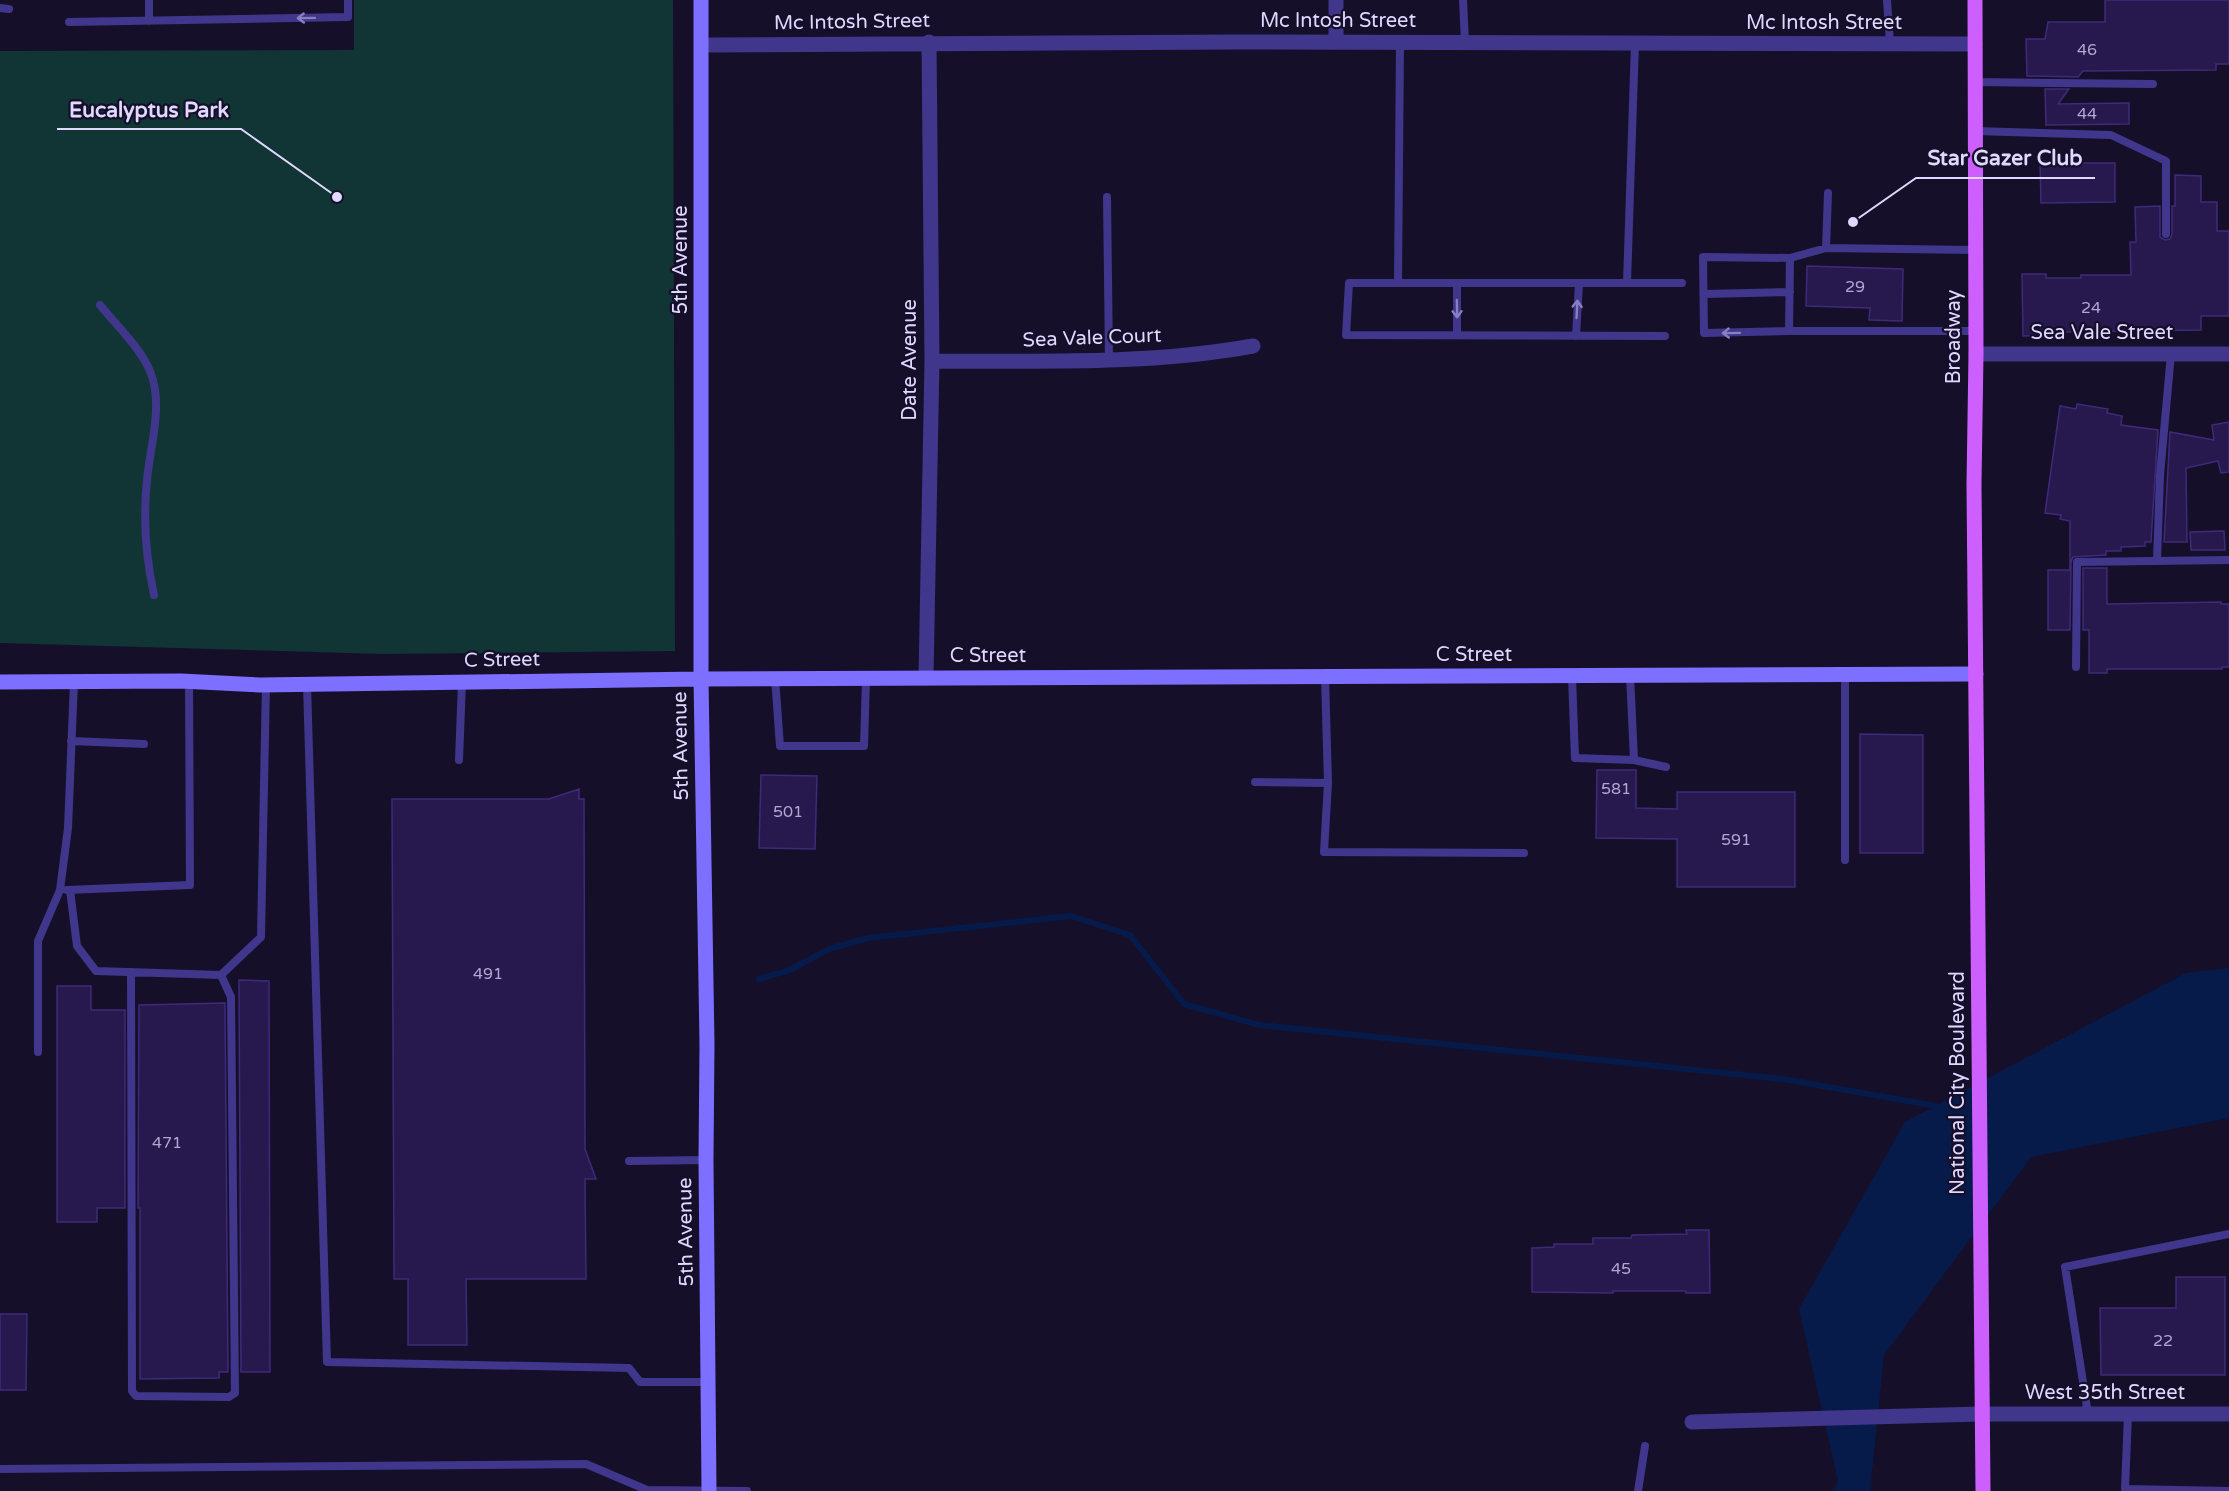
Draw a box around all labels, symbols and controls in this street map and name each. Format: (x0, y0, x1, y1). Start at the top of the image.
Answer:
street label: Mc Intosh Street (774, 9, 931, 35)
street label: Mc Intosh Street (1260, 9, 1416, 33)
street label: Mc Intosh Street (1746, 11, 1902, 35)
one-way arrow (297, 12, 317, 23)
house number: 46 (2077, 40, 2097, 60)
callout: Eucalyptus Park (57, 90, 241, 129)
text: Eucalyptus Park (69, 98, 229, 123)
house number: 44 (2077, 104, 2097, 124)
callout: Star Gazer Club (1916, 139, 2095, 178)
text: Star Gazer Club (1927, 146, 2083, 171)
street label: 5th Avenue (669, 205, 693, 315)
house number: 29 (1845, 277, 1865, 297)
street label: Broadway (1942, 289, 1966, 384)
house number: 24 (2081, 298, 2101, 318)
street label: Date Avenue (898, 299, 922, 421)
one-way arrow (1451, 299, 1463, 319)
one-way arrow (1572, 300, 1583, 320)
street label: Sea Vale Street (2031, 321, 2174, 345)
street label: Sea Vale Court (1022, 324, 1162, 352)
one-way arrow (1721, 327, 1741, 338)
street label: C Street (1436, 643, 1512, 667)
street label: C Street (950, 644, 1026, 668)
street label: C Street (464, 647, 541, 673)
street label: 5th Avenue (668, 691, 694, 801)
house number: 581 (1601, 779, 1631, 799)
house number: 501 (773, 802, 803, 822)
house number: 591 (1721, 830, 1751, 850)
house number: 491 (473, 964, 503, 984)
street label: National City Boulevard (1946, 971, 1970, 1195)
house number: 471 (152, 1133, 182, 1153)
street label: 5th Avenue (673, 1177, 699, 1287)
house number: 45 (1611, 1259, 1631, 1279)
house number: 22 (2153, 1331, 2173, 1351)
street label: West 35th Street (2025, 1381, 2186, 1405)

